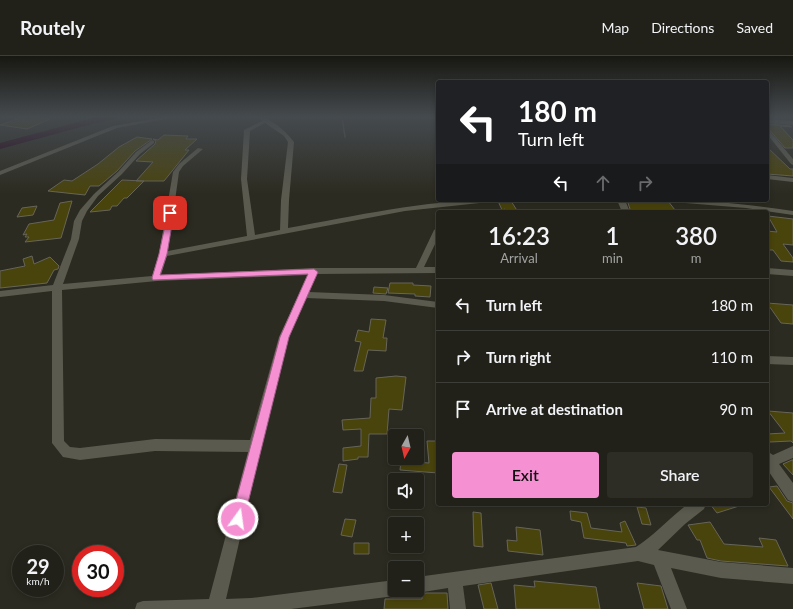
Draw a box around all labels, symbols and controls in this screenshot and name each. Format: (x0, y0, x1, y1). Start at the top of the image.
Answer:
text: Routely (20, 16, 85, 39)
text: Map (602, 19, 629, 36)
text: Directions (651, 19, 714, 36)
text: Saved (736, 19, 773, 36)
text: 180 m (518, 94, 597, 128)
icon: left (452, 96, 504, 148)
text: Turn left (518, 128, 584, 150)
icon: left (550, 172, 572, 194)
icon: ahead (592, 172, 614, 194)
icon: right (634, 172, 656, 194)
pin (153, 196, 187, 230)
icon: arrive (159, 202, 181, 224)
text: 16:23 (488, 221, 550, 250)
text: 1 (606, 221, 619, 250)
text: 380 (675, 221, 717, 250)
text: Arrival (500, 250, 538, 266)
text: min (602, 250, 623, 266)
text: m (691, 250, 701, 266)
icon: left (452, 294, 474, 316)
text: Turn left (486, 296, 542, 314)
text: 180 m (711, 296, 753, 314)
icon: right (452, 346, 474, 368)
text: Turn right (486, 348, 551, 366)
text: 110 m (711, 348, 753, 366)
icon: arrive (452, 398, 474, 420)
text: Arrive at destination (486, 400, 623, 418)
text: 90 m (719, 400, 753, 418)
north arrow (388, 429, 424, 465)
map controls (388, 429, 424, 597)
button: Exit (452, 452, 599, 498)
button: Share (607, 452, 753, 498)
button: sound (388, 473, 424, 509)
position arrow (217, 498, 259, 540)
button: + (388, 517, 424, 553)
speed limit sign: 30 (72, 545, 124, 597)
text: 29 (26, 554, 50, 578)
button: − (388, 561, 424, 597)
text: km/h (26, 575, 50, 587)

